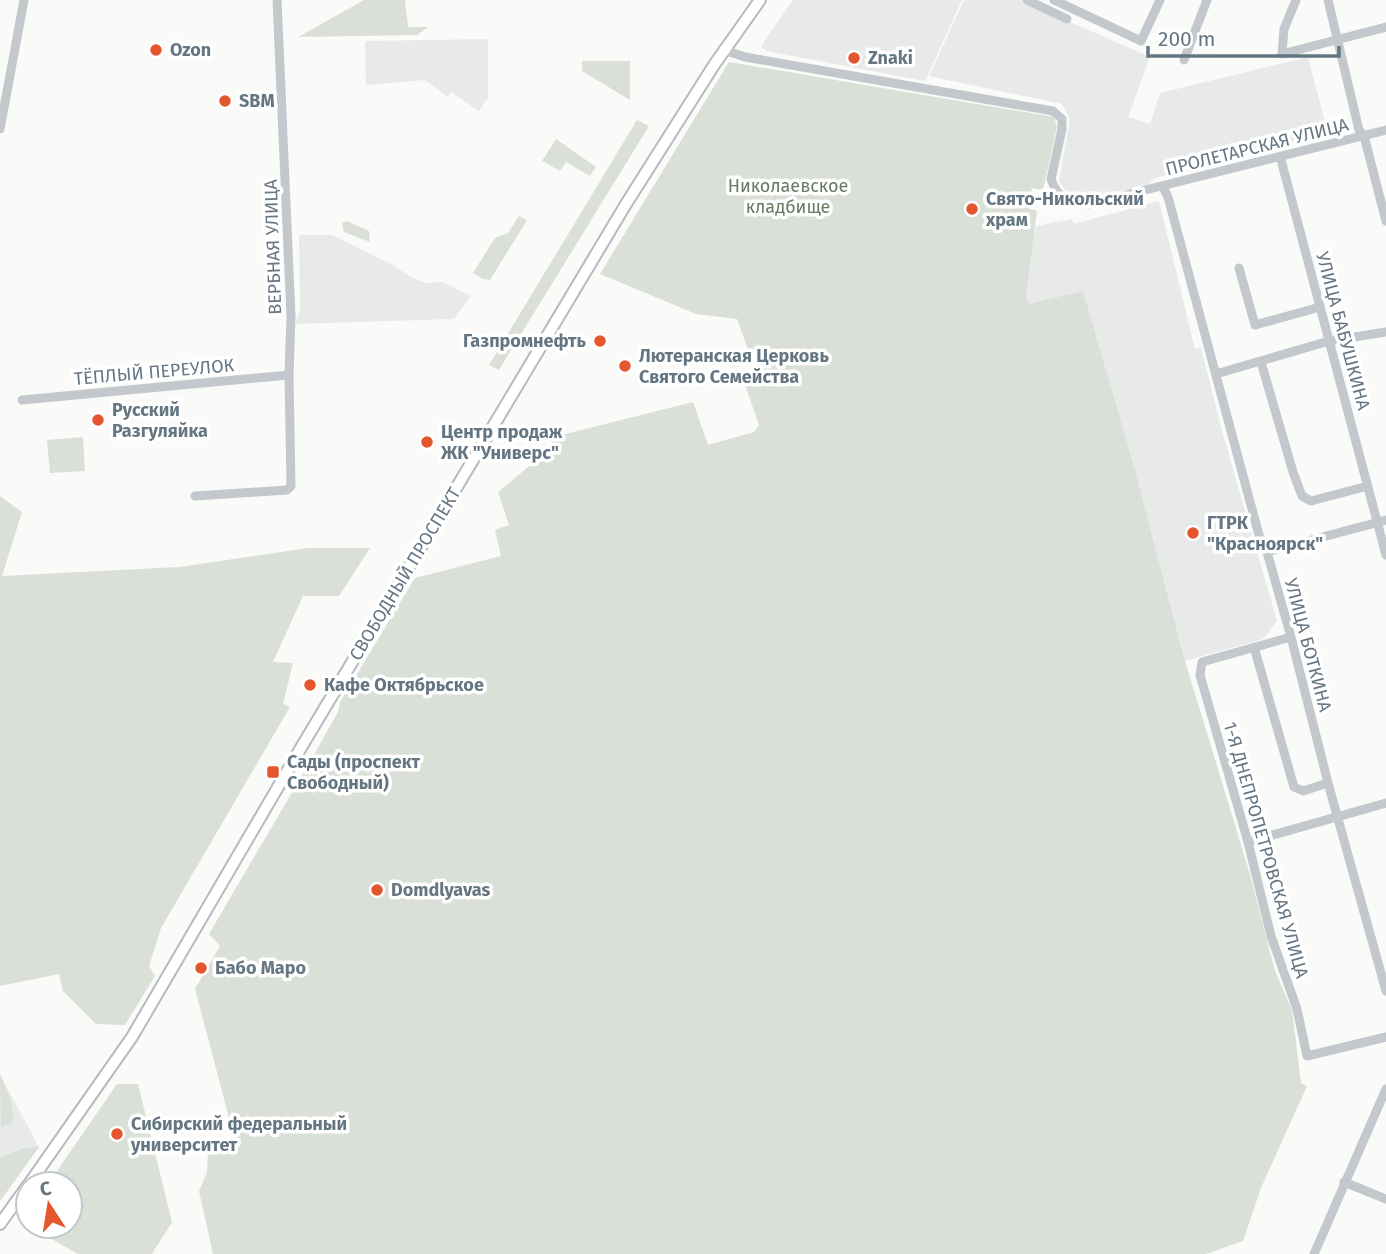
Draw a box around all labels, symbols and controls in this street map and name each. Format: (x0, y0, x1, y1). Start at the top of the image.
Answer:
scale bar (1148, 14, 1339, 58)
text: 200 m (1158, 26, 1215, 52)
place label: Ozon (170, 39, 211, 61)
marker: Ozon (148, 42, 164, 58)
place label: Znaki (868, 47, 913, 69)
marker: Znaki (846, 50, 862, 66)
place label: SBM (239, 90, 275, 112)
marker: SBM (217, 93, 233, 109)
street label: ПРОЛЕТАРСКАЯ УЛИЦА (1163, 113, 1351, 180)
park label: Николаевское кладбище (728, 175, 848, 218)
street label: ВЕРБНАЯ УЛИЦА (260, 178, 286, 315)
place label: Свято-Никольский храм (985, 188, 1144, 231)
marker: Свято-Никольский храм (964, 201, 980, 217)
street label: УЛИЦА БАБУШКИНА (1311, 249, 1375, 413)
place label: Газпромнефть (463, 330, 587, 352)
marker: Газпромнефть (592, 333, 608, 349)
place label: Лютеранская Церковь Святого Семейства (639, 345, 829, 388)
street label: ТЁПЛЫЙ ПЕРЕУЛОК (73, 354, 235, 390)
marker: Лютеранская Церковь Святого Семейства (617, 358, 633, 374)
place label: Русский Разгуляйка (112, 399, 208, 442)
marker: Русский Разгуляйка (90, 412, 106, 428)
place label: Центр продаж ЖК "Универс" (440, 421, 563, 464)
marker: Центр продаж ЖК "Универс" (419, 434, 435, 450)
street label: СВОБОДНЫЙ ПРОСПЕКТ (345, 483, 466, 665)
place label: ГТРК "Красноярск" (1207, 512, 1323, 555)
marker: ГТРК "Красноярск" (1185, 525, 1201, 541)
street label: УЛИЦА БОТКИНА (1280, 576, 1337, 715)
place label: Кафе Октябрьское (324, 674, 484, 696)
marker: Кафе Октябрьское (302, 677, 318, 693)
street label: 1-Я ДНЕПРОПЕТРОВСКАЯ УЛИЦА (1219, 719, 1313, 981)
place label: Сады (проспект Свободный) (287, 751, 421, 794)
marker: Сады (проспект Свободный) (265, 764, 281, 780)
place label: Domdlyavas (391, 879, 490, 901)
marker: Domdlyavas (369, 882, 385, 898)
place label: Бабо Маро (215, 957, 306, 979)
marker: Бабо Маро (193, 960, 209, 976)
place label: Сибирский федеральный университет (130, 1113, 347, 1156)
marker: Сибирский федеральный университет (109, 1126, 125, 1142)
north arrow (14, 1170, 84, 1240)
text: С (38, 1176, 53, 1201)

